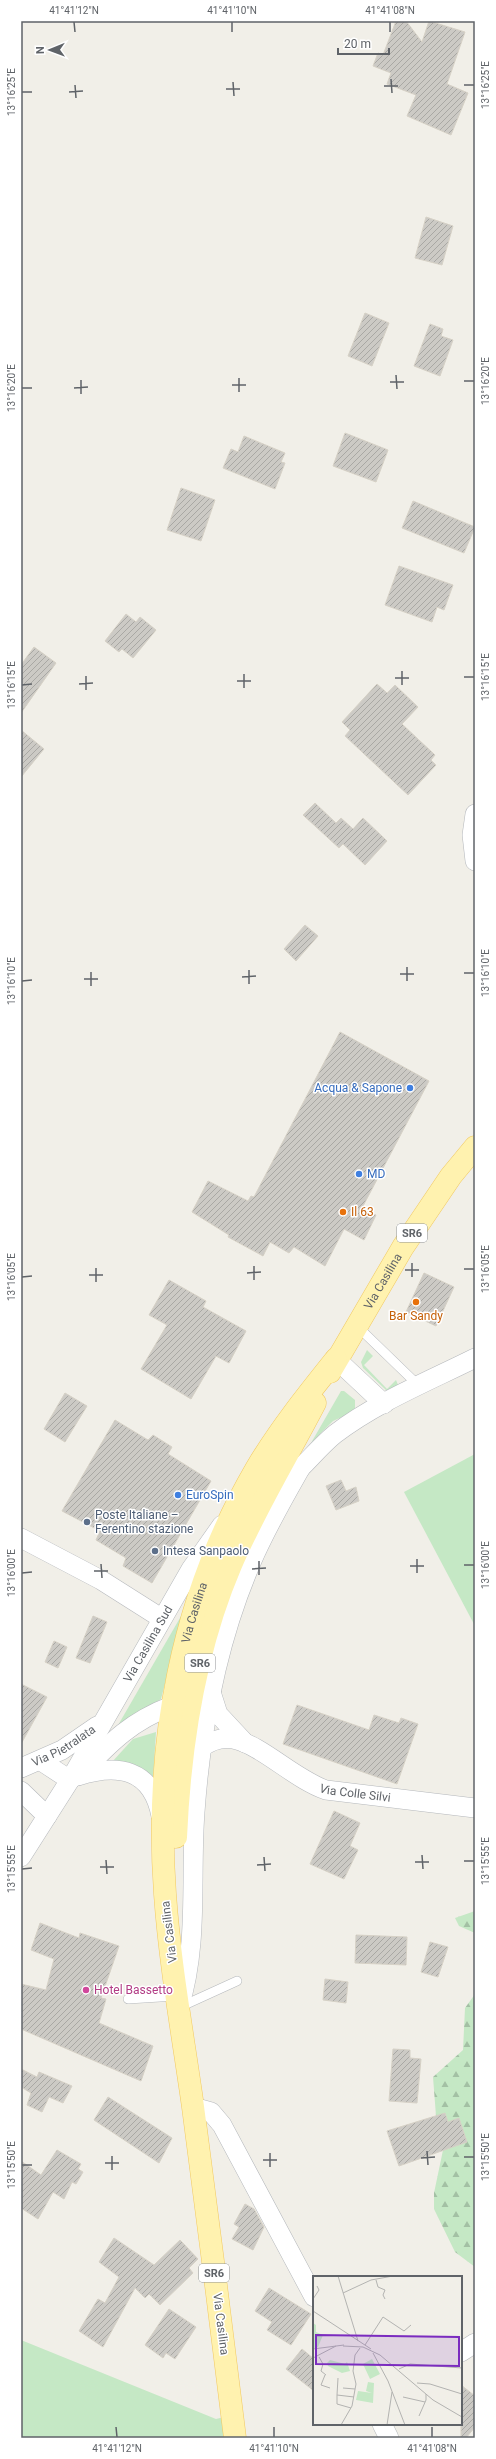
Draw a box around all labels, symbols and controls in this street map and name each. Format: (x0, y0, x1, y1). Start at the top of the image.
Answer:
text: 41°41'12"N (49, 5, 99, 16)
text: 41°41'10"N (207, 5, 257, 16)
text: 41°41'08"N (365, 5, 415, 16)
north arrow (30, 30, 70, 70)
scale bar (338, 30, 389, 56)
text: 20 m (344, 37, 371, 51)
text: N (34, 46, 47, 54)
text: 13°16'25"E (480, 61, 491, 109)
text: 13°16'25"E (6, 68, 17, 116)
text: 13°16'20"E (480, 357, 491, 405)
text: 13°16'20"E (6, 364, 17, 412)
text: 13°16'15"E (480, 653, 491, 701)
text: 13°16'15"E (6, 661, 17, 709)
text: 13°16'10"E (480, 949, 491, 997)
text: 13°16'10"E (6, 957, 17, 1005)
place label: Acqua & Sapone (314, 1081, 402, 1095)
marker: Acqua & Sapone (405, 1083, 415, 1093)
place label: MD (367, 1167, 385, 1181)
marker: MD (354, 1169, 364, 1179)
place label: Il 63 (351, 1205, 374, 1219)
marker: Il 63 (338, 1207, 348, 1217)
road number: SR6 (397, 1224, 427, 1242)
text: 13°16'05"E (480, 1245, 491, 1293)
street label: Via Casilina (361, 1251, 405, 1312)
text: 13°16'05"E (6, 1253, 17, 1301)
marker: Bar Sandy (411, 1297, 421, 1307)
place label: Bar Sandy (389, 1309, 443, 1323)
place label: EuroSpin (186, 1488, 234, 1502)
marker: EuroSpin (173, 1490, 183, 1500)
place label: Poste Italiane – Ferentino stazione (95, 1508, 193, 1536)
marker: Poste Italiane – Ferentino stazione (82, 1517, 92, 1527)
text: 13°16'00"E (480, 1541, 491, 1589)
place label: Intesa Sanpaolo (163, 1544, 249, 1558)
marker: Intesa Sanpaolo (150, 1546, 160, 1556)
text: 13°16'00"E (6, 1549, 17, 1597)
street label: Via Casilina (179, 1581, 210, 1644)
street label: Via Casilina Sud (120, 1603, 175, 1685)
road number: SR6 (185, 1654, 215, 1672)
street label: Via Pietralata (30, 1722, 98, 1769)
street label: Via Colle Silvi (317, 1781, 392, 1805)
text: 13°15'55"E (480, 1837, 491, 1885)
text: 13°15'55"E (6, 1845, 17, 1893)
street label: Via Casilina (158, 1900, 180, 1964)
place label: Hotel Bassetto (94, 1983, 173, 1997)
marker: Hotel Bassetto (81, 1985, 91, 1995)
text: 13°15'50"E (480, 2133, 491, 2181)
text: 13°15'50"E (6, 2141, 17, 2189)
road number: SR6 (199, 2264, 229, 2282)
inset map (313, 2276, 462, 2425)
street label: Via Casilina (210, 2292, 232, 2356)
text: 41°41'12"N (92, 2443, 142, 2454)
text: 41°41'10"N (249, 2443, 299, 2454)
text: 41°41'08"N (407, 2443, 457, 2454)

